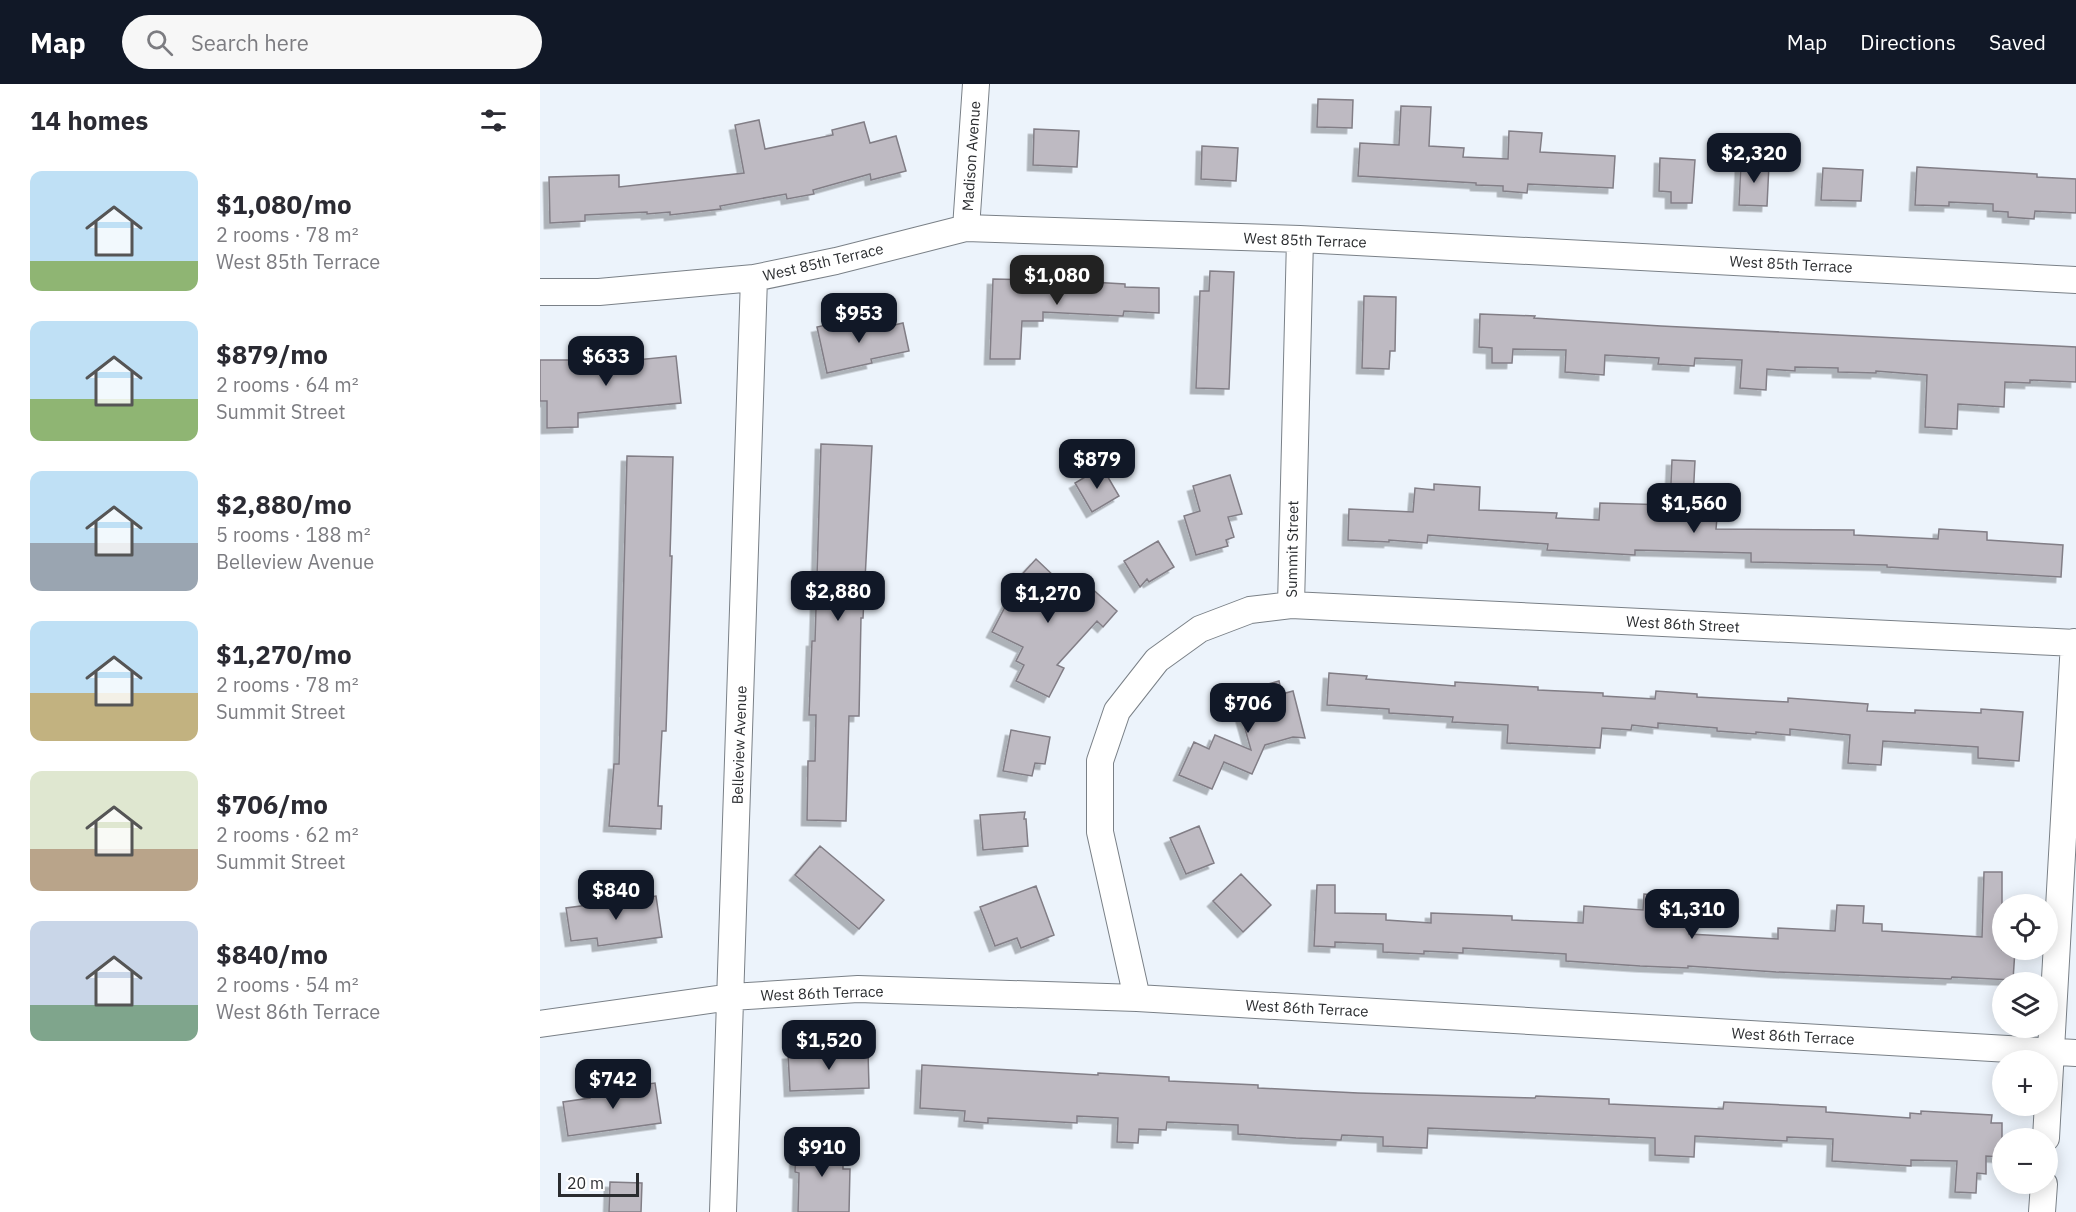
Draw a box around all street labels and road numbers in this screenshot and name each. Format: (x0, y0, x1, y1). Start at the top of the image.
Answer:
street label: Madison Avenue (958, 100, 984, 212)
street label: West 85th Terrace (1243, 228, 1367, 252)
street label: West 85th Terrace (761, 239, 885, 285)
street label: West 85th Terrace (1729, 251, 1853, 277)
street label: Summit Street (1282, 500, 1302, 598)
street label: West 86th Street (1626, 612, 1740, 636)
street label: Belleview Avenue (727, 685, 751, 805)
street label: West 86th Terrace (760, 981, 884, 1005)
street label: West 86th Terrace (1245, 995, 1369, 1021)
street label: West 86th Terrace (1731, 1023, 1855, 1049)

